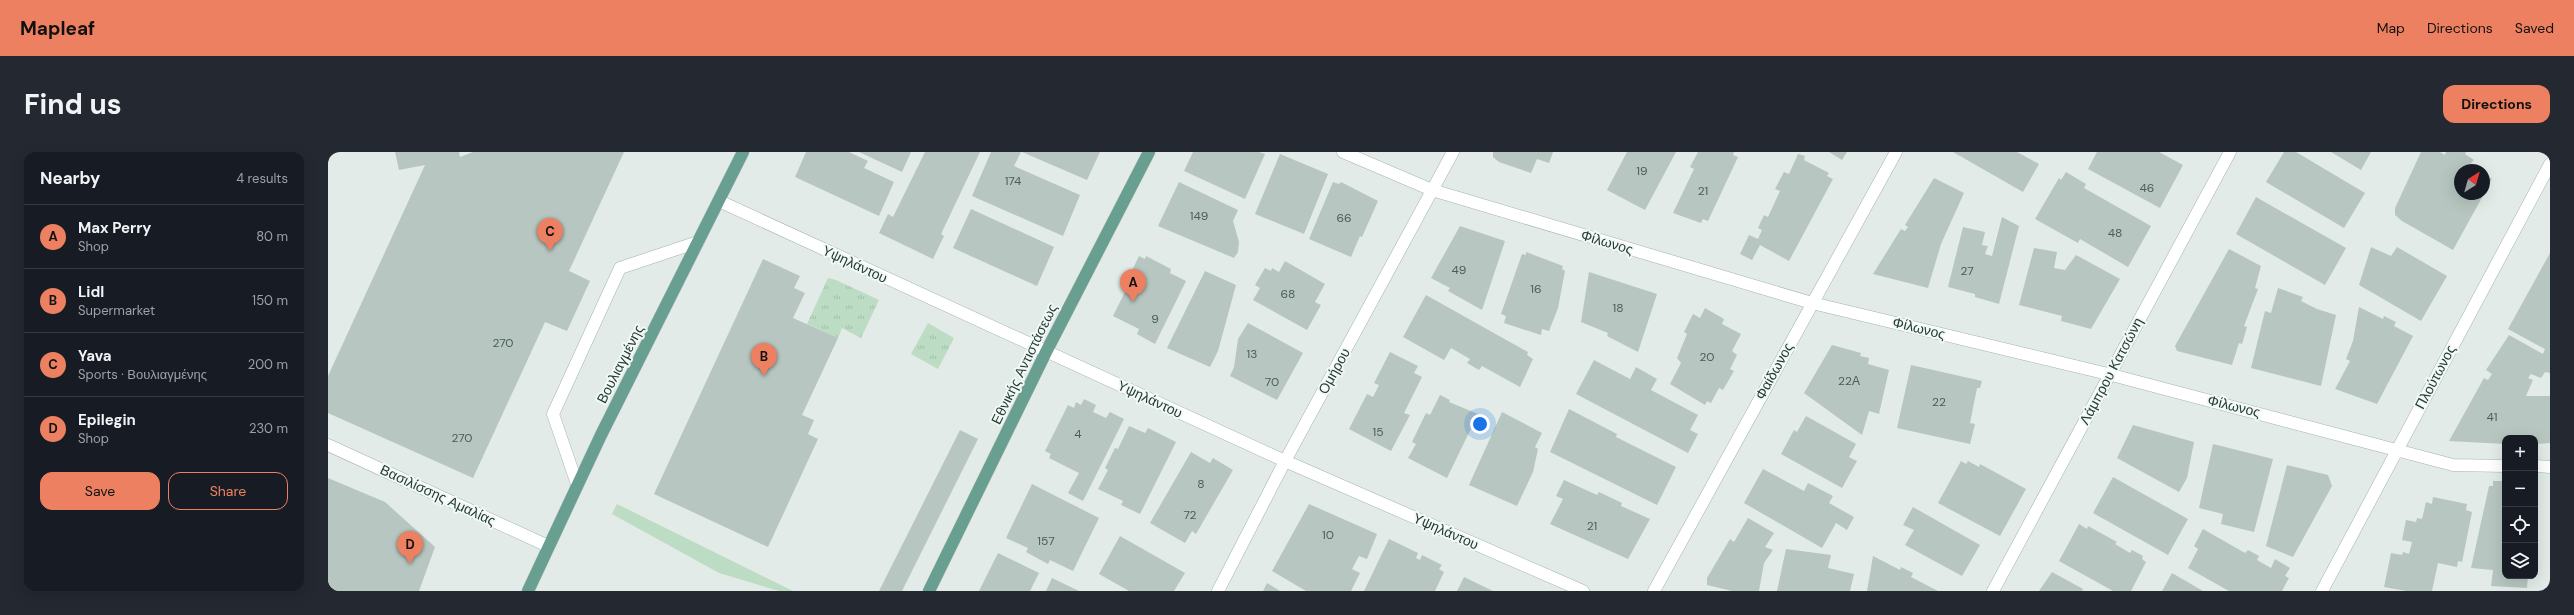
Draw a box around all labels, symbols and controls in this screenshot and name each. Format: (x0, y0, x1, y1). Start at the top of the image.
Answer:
text: Mapleaf (20, 16, 95, 41)
text: Map (2377, 19, 2405, 37)
text: Directions (2427, 19, 2493, 37)
text: Saved (2515, 19, 2554, 37)
button: Directions (2443, 85, 2550, 123)
text: Find us (24, 86, 122, 123)
house number: 19 (1636, 163, 1648, 179)
north arrow (2454, 164, 2490, 200)
text: Nearby (40, 167, 100, 189)
text: 4 results (236, 170, 288, 187)
house number: 174 (1005, 173, 1021, 189)
house number: 46 (2140, 180, 2154, 196)
house number: 21 (1698, 183, 1708, 199)
house number: 149 (1190, 208, 1208, 224)
house number: 66 (1336, 210, 1352, 226)
text: Max Perry (78, 218, 151, 238)
pin: C (537, 218, 563, 251)
house number: 48 (2108, 225, 2122, 241)
street label: Φίλωνος (1579, 226, 1635, 259)
text: A (48, 228, 58, 245)
text: 80 m (256, 228, 288, 245)
text: Shop (78, 238, 109, 255)
street label: Υψηλάντου (820, 241, 890, 287)
house number: 49 (1452, 262, 1466, 278)
house number: 27 (1960, 263, 1974, 279)
pin: A (1120, 269, 1146, 302)
house number: 16 (1530, 281, 1542, 297)
text: Lidl (78, 282, 104, 302)
house number: 68 (1281, 286, 1295, 302)
text: B (49, 292, 57, 309)
text: 150 m (252, 292, 288, 309)
house number: 18 (1612, 300, 1624, 316)
street label: Εθνικής Αντιστάσεως (987, 301, 1061, 427)
text: Supermarket (78, 302, 155, 319)
house number: 9 (1151, 311, 1159, 327)
street label: Φίλωνος (1891, 313, 1947, 343)
street label: Λάμπρου Κατσώνη (2075, 314, 2147, 428)
street label: Βουλιαγμένης (592, 321, 648, 406)
house number: 270 (492, 335, 514, 351)
street label: Φαίδωνος (1751, 339, 1797, 403)
street label: Πλούτωνος (2411, 342, 2460, 412)
pin: B (751, 343, 777, 376)
street label: Ομήρου (1314, 345, 1354, 397)
text: Yava (78, 346, 112, 366)
house number: 13 (1247, 346, 1257, 362)
house number: 20 (1699, 349, 1715, 365)
text: C (48, 356, 58, 373)
text: 200 m (248, 356, 288, 373)
text: Sports · Βουλιαγμένης (78, 366, 207, 383)
house number: 22Α (1838, 373, 1860, 389)
house number: 70 (1265, 374, 1279, 390)
street label: Υψηλάντου (1115, 376, 1185, 422)
street label: Φίλωνος (2206, 391, 2262, 421)
house number: 22 (1932, 394, 1946, 410)
house number: 41 (2486, 409, 2498, 425)
text: Epilegin (78, 410, 136, 430)
your location (1470, 414, 1490, 434)
text: D (48, 420, 58, 437)
text: 230 m (249, 420, 288, 437)
house number: 15 (1372, 424, 1384, 440)
house number: 4 (1074, 426, 1082, 442)
text: Shop (78, 430, 109, 447)
house number: 270 (451, 430, 473, 446)
map controls (2502, 435, 2538, 579)
button: + (2502, 435, 2538, 471)
street label: Βασιλίσσης Αμαλίας (377, 460, 499, 530)
button: − (2502, 471, 2538, 507)
button: Save (40, 472, 160, 510)
button: Share (168, 472, 288, 510)
house number: 8 (1197, 476, 1205, 492)
house number: 72 (1183, 507, 1197, 523)
button: locate (2502, 507, 2538, 543)
street label: Υψηλάντου (1410, 509, 1482, 553)
house number: 21 (1587, 518, 1597, 534)
house number: 10 (1322, 527, 1334, 543)
pin: D (397, 531, 423, 564)
house number: 157 (1037, 533, 1055, 549)
button: layers (2502, 543, 2538, 579)

